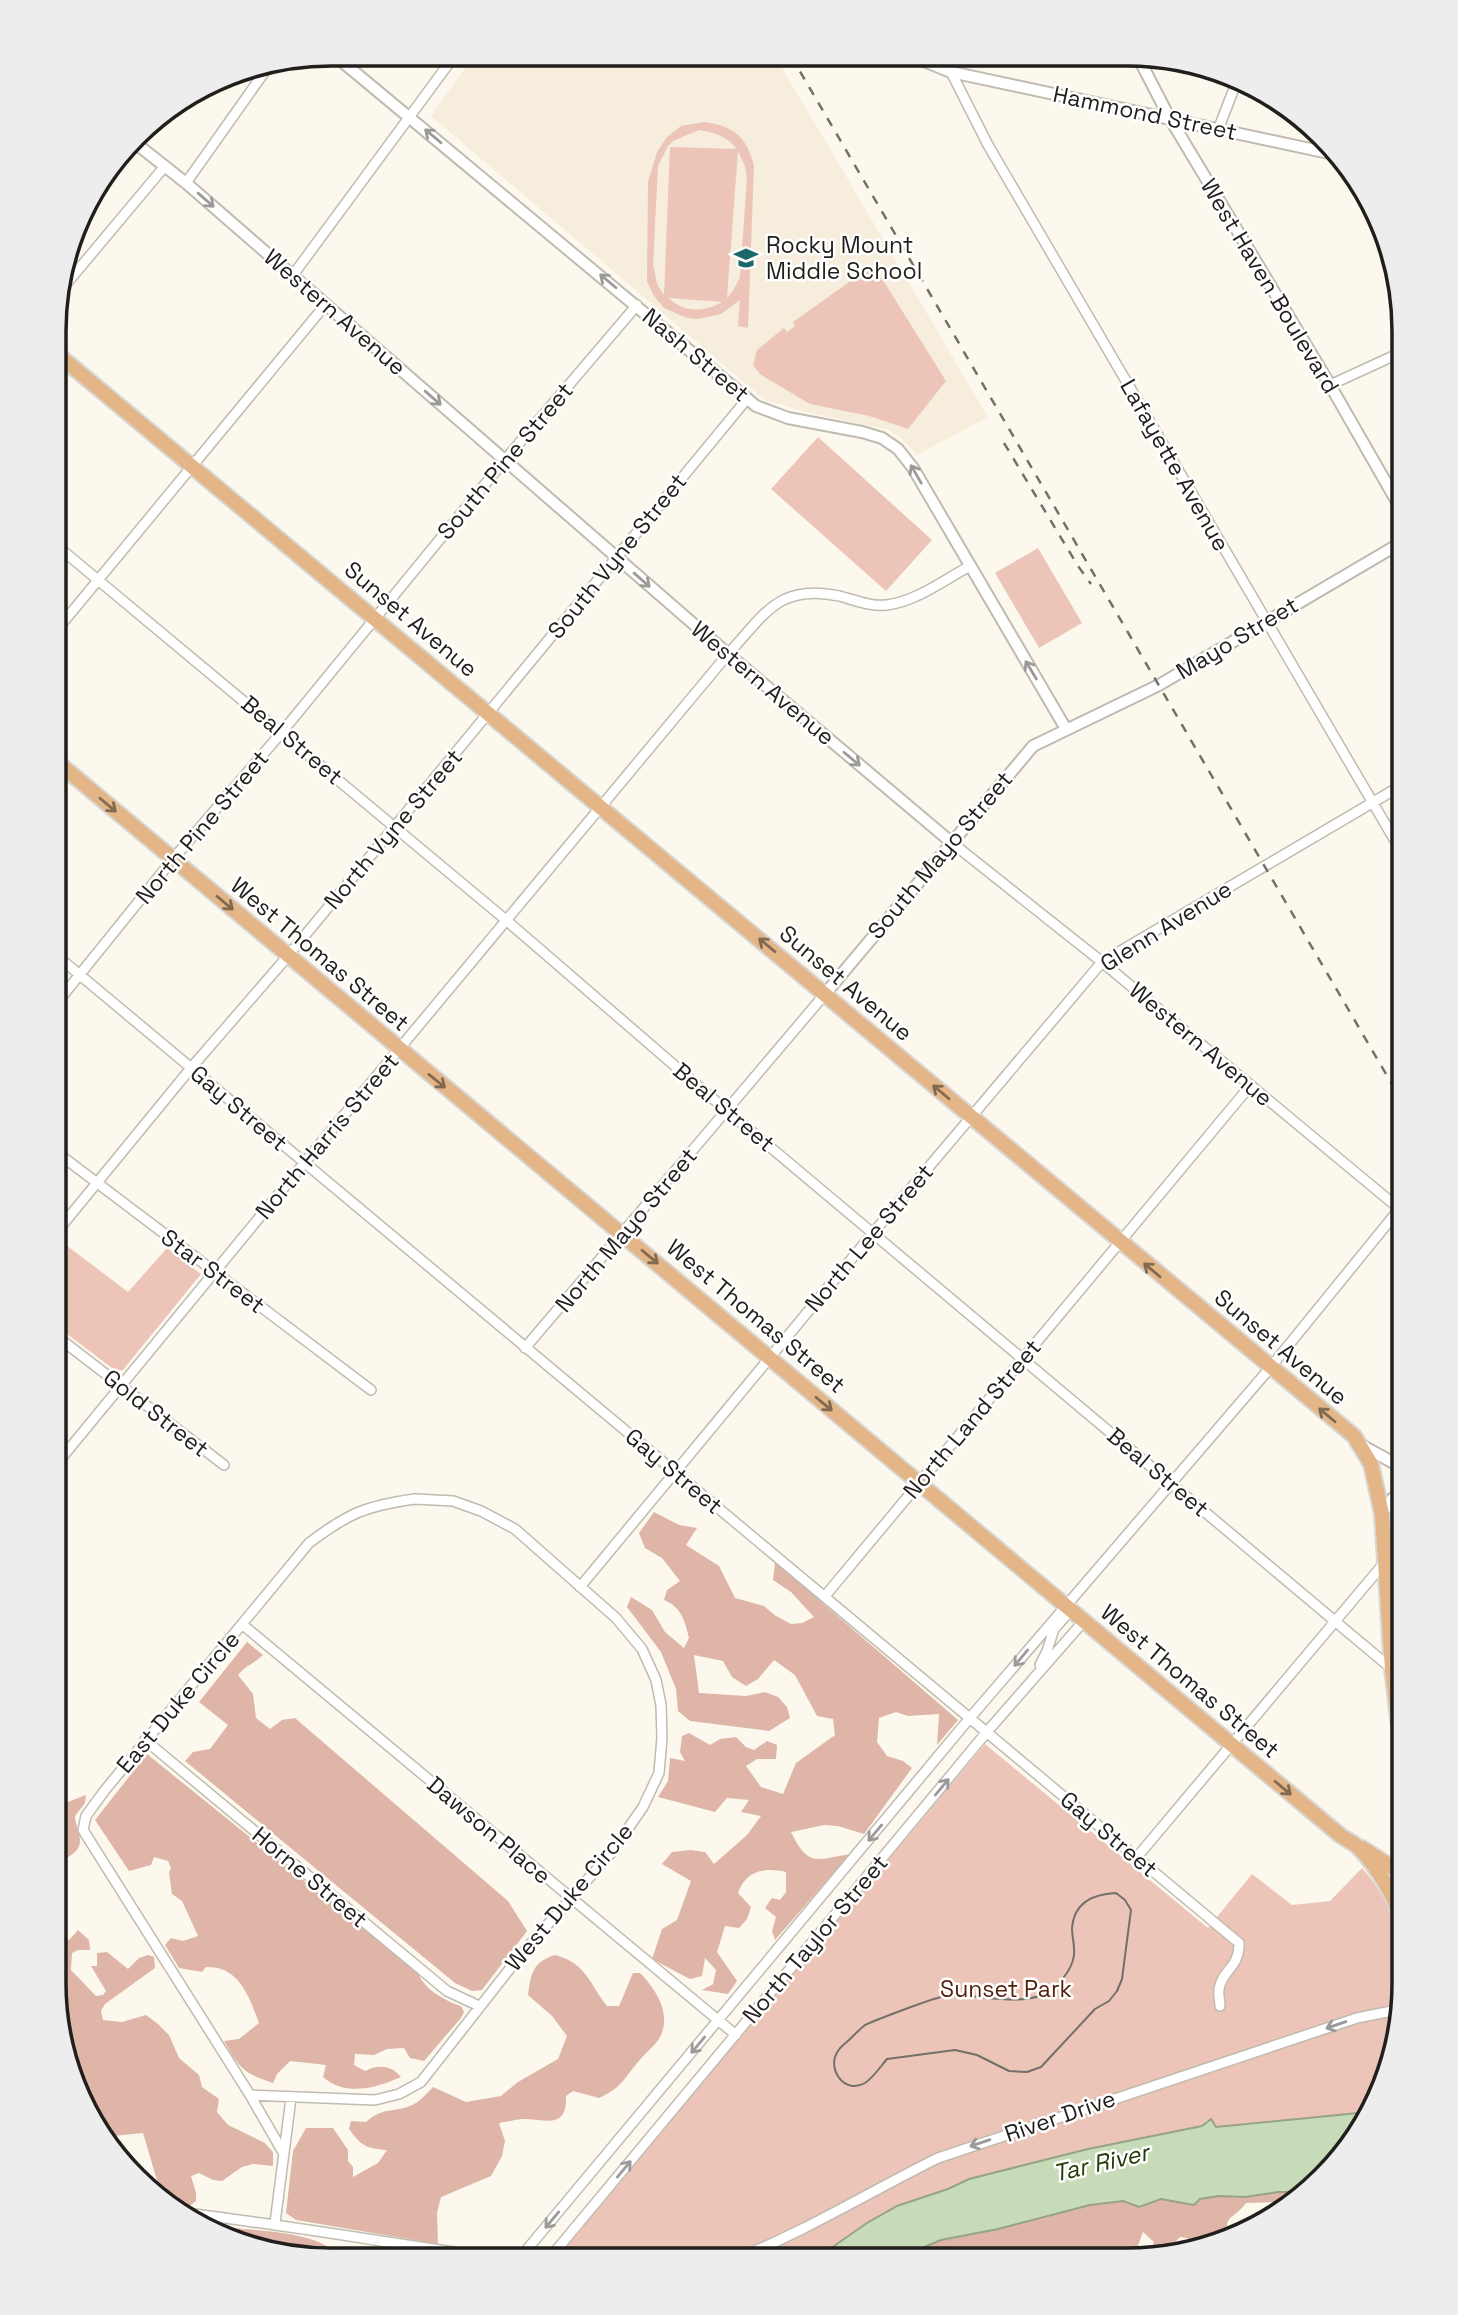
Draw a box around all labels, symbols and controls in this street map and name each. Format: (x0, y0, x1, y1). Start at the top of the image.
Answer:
street label: Hammond Street (1050, 79, 1240, 147)
one-way arrow (424, 128, 442, 144)
street label: West Haven Boulevard (1194, 173, 1346, 399)
one-way arrow (197, 192, 215, 208)
place label: Rocky Mount Middle School (766, 230, 922, 286)
street label: Western Avenue (258, 242, 412, 382)
school or university icon: Rocky Mount Middle School (732, 244, 760, 272)
one-way arrow (600, 274, 618, 289)
street label: Nash Street (636, 301, 756, 409)
street label: Lafayette Avenue (1113, 373, 1237, 557)
street label: South Pine Street (430, 376, 580, 546)
one-way arrow (424, 390, 442, 406)
one-way arrow (909, 464, 923, 484)
street label: South Vyne Street (541, 467, 693, 645)
street label: Sunset Avenue (338, 554, 484, 684)
one-way arrow (632, 571, 650, 587)
street label: Mayo Street (1170, 590, 1304, 686)
street label: Western Avenue (685, 614, 841, 752)
one-way arrow (1024, 661, 1038, 681)
street label: Beal Street (235, 689, 349, 791)
street label: North Vyne Street (317, 743, 469, 915)
street label: North Pine Street (129, 744, 275, 910)
one-way arrow (843, 751, 861, 767)
street label: South Mayo Street (861, 765, 1019, 945)
one-way arrow (99, 797, 117, 813)
street label: West Thomas Street (224, 870, 416, 1038)
street label: Glenn Avenue (1095, 874, 1237, 978)
one-way arrow (216, 895, 234, 911)
street label: Sunset Avenue (773, 918, 919, 1048)
one-way arrow (758, 937, 776, 953)
street label: Western Avenue (1123, 975, 1279, 1113)
street label: North Harris Street (249, 1047, 405, 1225)
street label: Beal Street (667, 1056, 781, 1158)
street label: Gay Street (184, 1058, 294, 1158)
one-way arrow (427, 1073, 445, 1089)
one-way arrow (932, 1084, 950, 1100)
street label: North Mayo Street (548, 1141, 704, 1319)
street label: North Lee Street (798, 1158, 940, 1318)
street label: Star Street (155, 1222, 271, 1320)
street label: West Thomas Street (660, 1232, 852, 1400)
one-way arrow (641, 1249, 659, 1265)
one-way arrow (1144, 1262, 1162, 1278)
street label: Sunset Avenue (1208, 1282, 1354, 1412)
street label: North Land Street (896, 1333, 1048, 1505)
street label: Gold Street (97, 1362, 215, 1464)
one-way arrow (814, 1396, 832, 1412)
one-way arrow (1319, 1407, 1337, 1423)
street label: Gay Street (619, 1421, 729, 1521)
street label: Beal Street (1101, 1421, 1215, 1523)
street label: West Thomas Street (1094, 1597, 1286, 1765)
street label: East Duke Circle (110, 1625, 246, 1779)
one-way arrow (1013, 1649, 1029, 1667)
street label: Dawson Place (421, 1769, 557, 1891)
one-way arrow (934, 1778, 949, 1796)
one-way arrow (1274, 1780, 1292, 1795)
street label: Gay Street (1054, 1784, 1164, 1884)
street label: West Duke Circle (498, 1817, 640, 1977)
street label: Horne Street (246, 1820, 374, 1934)
one-way arrow (867, 1823, 883, 1841)
street label: North Taylor Street (736, 1848, 894, 2030)
park label: Sunset Park (940, 1974, 1072, 2004)
one-way arrow (1325, 2020, 1347, 2032)
one-way arrow (690, 2036, 706, 2054)
street label: River Drive (1001, 2083, 1119, 2149)
water label: Tar River (1050, 2136, 1155, 2189)
one-way arrow (970, 2138, 992, 2150)
one-way arrow (616, 2160, 632, 2178)
one-way arrow (544, 2210, 560, 2228)

